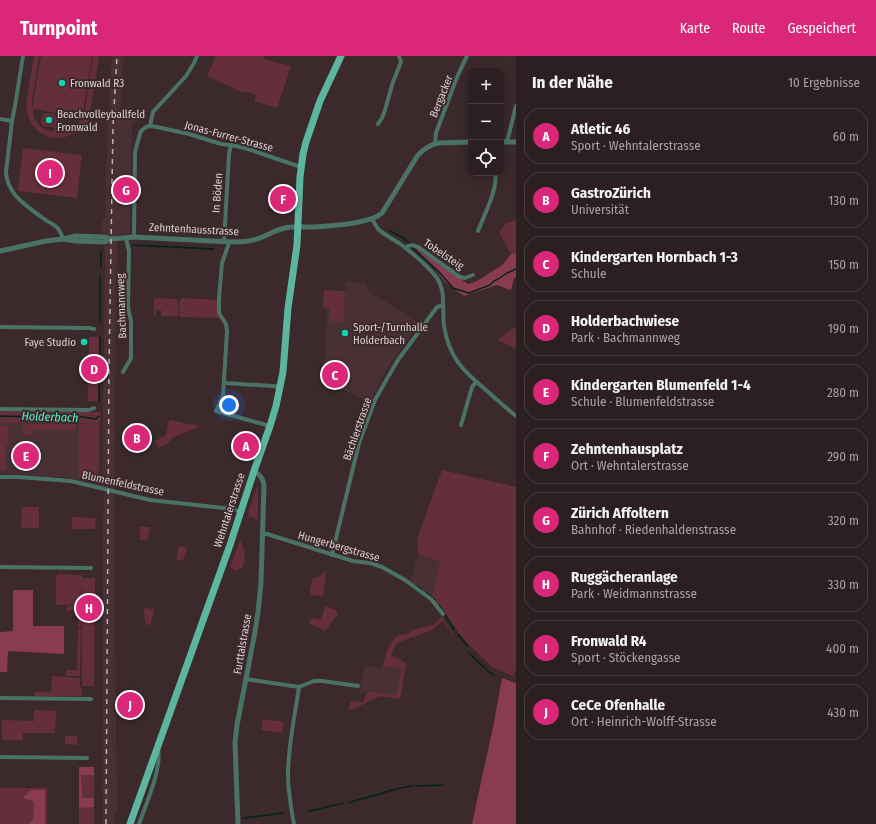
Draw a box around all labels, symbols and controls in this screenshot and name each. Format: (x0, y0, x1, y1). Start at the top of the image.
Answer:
text: Turnpoint (20, 17, 97, 40)
text: Karte (680, 20, 710, 37)
text: Route (732, 20, 765, 37)
text: Gespeichert (787, 20, 856, 37)
map controls (468, 68, 504, 176)
button: + (468, 68, 504, 104)
text: In der Nähe (532, 72, 613, 93)
street label: Bergacker (427, 73, 456, 119)
text: 10 Ergebnisse (788, 75, 860, 90)
place label: Fronwald R3 (70, 77, 124, 90)
marker: Fronwald R3 (57, 78, 67, 88)
button: − (468, 104, 504, 140)
place label: Beachvolleyballfeld Fronwald (57, 108, 145, 134)
marker: Beachvolleyballfeld Fronwald (44, 115, 54, 125)
street label: Jonas-Furrer-Strasse (183, 118, 275, 155)
text: Atletic 46 (571, 120, 630, 138)
text: A (542, 129, 550, 144)
text: 60 m (833, 129, 859, 144)
text: Sport · Wehntalerstrasse (571, 138, 701, 153)
button: locate (468, 140, 504, 176)
pin: I (37, 158, 63, 188)
street label: In Böden (210, 173, 225, 214)
pin: G (113, 175, 139, 205)
pin: F (270, 184, 296, 214)
text: GastroZürich (571, 184, 651, 202)
text: B (542, 193, 550, 208)
text: 130 m (828, 193, 859, 208)
text: Universität (571, 202, 629, 217)
street label: Zehntenhausstrasse (149, 221, 239, 238)
street label: Tobelsteig (421, 236, 467, 273)
text: Kindergarten Hornbach 1-3 (571, 248, 738, 266)
text: C (543, 257, 549, 272)
text: 150 m (828, 257, 859, 272)
text: Schule (571, 266, 606, 281)
street label: Bachmannweg (114, 272, 129, 339)
text: Holderbachwiese (571, 312, 679, 330)
place label: Sport-/Turnhalle Holderbach (353, 321, 428, 347)
text: D (542, 321, 550, 336)
text: 190 m (828, 321, 859, 336)
marker: Sport-/Turnhalle Holderbach (340, 328, 350, 338)
text: Park · Bachmannweg (571, 330, 680, 345)
place label: Faye Studio (24, 336, 76, 349)
marker: Faye Studio (79, 337, 89, 347)
pin: D (81, 354, 107, 384)
pin: C (322, 360, 348, 390)
text: Kindergarten Blumenfeld 1-4 (571, 376, 751, 394)
text: E (543, 385, 549, 400)
text: 280 m (827, 385, 859, 400)
text: Schule · Blumenfeldstrasse (571, 394, 714, 409)
your location (219, 395, 239, 415)
street label: Bächlerstrasse (341, 396, 374, 462)
water label: Holderbach (21, 409, 79, 425)
pin: B (124, 423, 150, 453)
pin: A (233, 431, 259, 461)
text: Zehntenhausplatz (571, 440, 683, 458)
pin: E (13, 441, 39, 471)
text: F (543, 449, 549, 464)
text: 290 m (827, 449, 859, 464)
text: Ort · Wehntalerstrasse (571, 458, 689, 473)
street label: Blumenfeldstrasse (81, 468, 165, 499)
street label: Wehntalerstrasse (211, 471, 248, 549)
text: Zürich Affoltern (571, 504, 669, 522)
text: G (542, 513, 550, 528)
text: 320 m (828, 513, 859, 528)
text: Bahnhof · Riedenhaldenstrasse (571, 522, 736, 537)
street label: Hungerbergstrasse (297, 529, 381, 564)
text: Ruggächeranlage (571, 568, 678, 586)
text: H (542, 577, 550, 592)
text: 330 m (827, 577, 859, 592)
text: Park · Weidmannstrasse (571, 586, 697, 601)
pin: H (76, 593, 102, 623)
street label: Furttalstrasse (231, 613, 254, 675)
text: Fronwald R4 (571, 632, 647, 650)
text: I (544, 641, 548, 656)
text: 400 m (826, 641, 859, 656)
text: Sport · Stöckengasse (571, 650, 681, 665)
pin: J (117, 690, 143, 720)
text: CeCe Ofenhalle (571, 696, 665, 714)
text: J (544, 705, 548, 720)
text: 430 m (827, 705, 859, 720)
text: Ort · Heinrich-Wolff-Strasse (571, 714, 717, 729)

